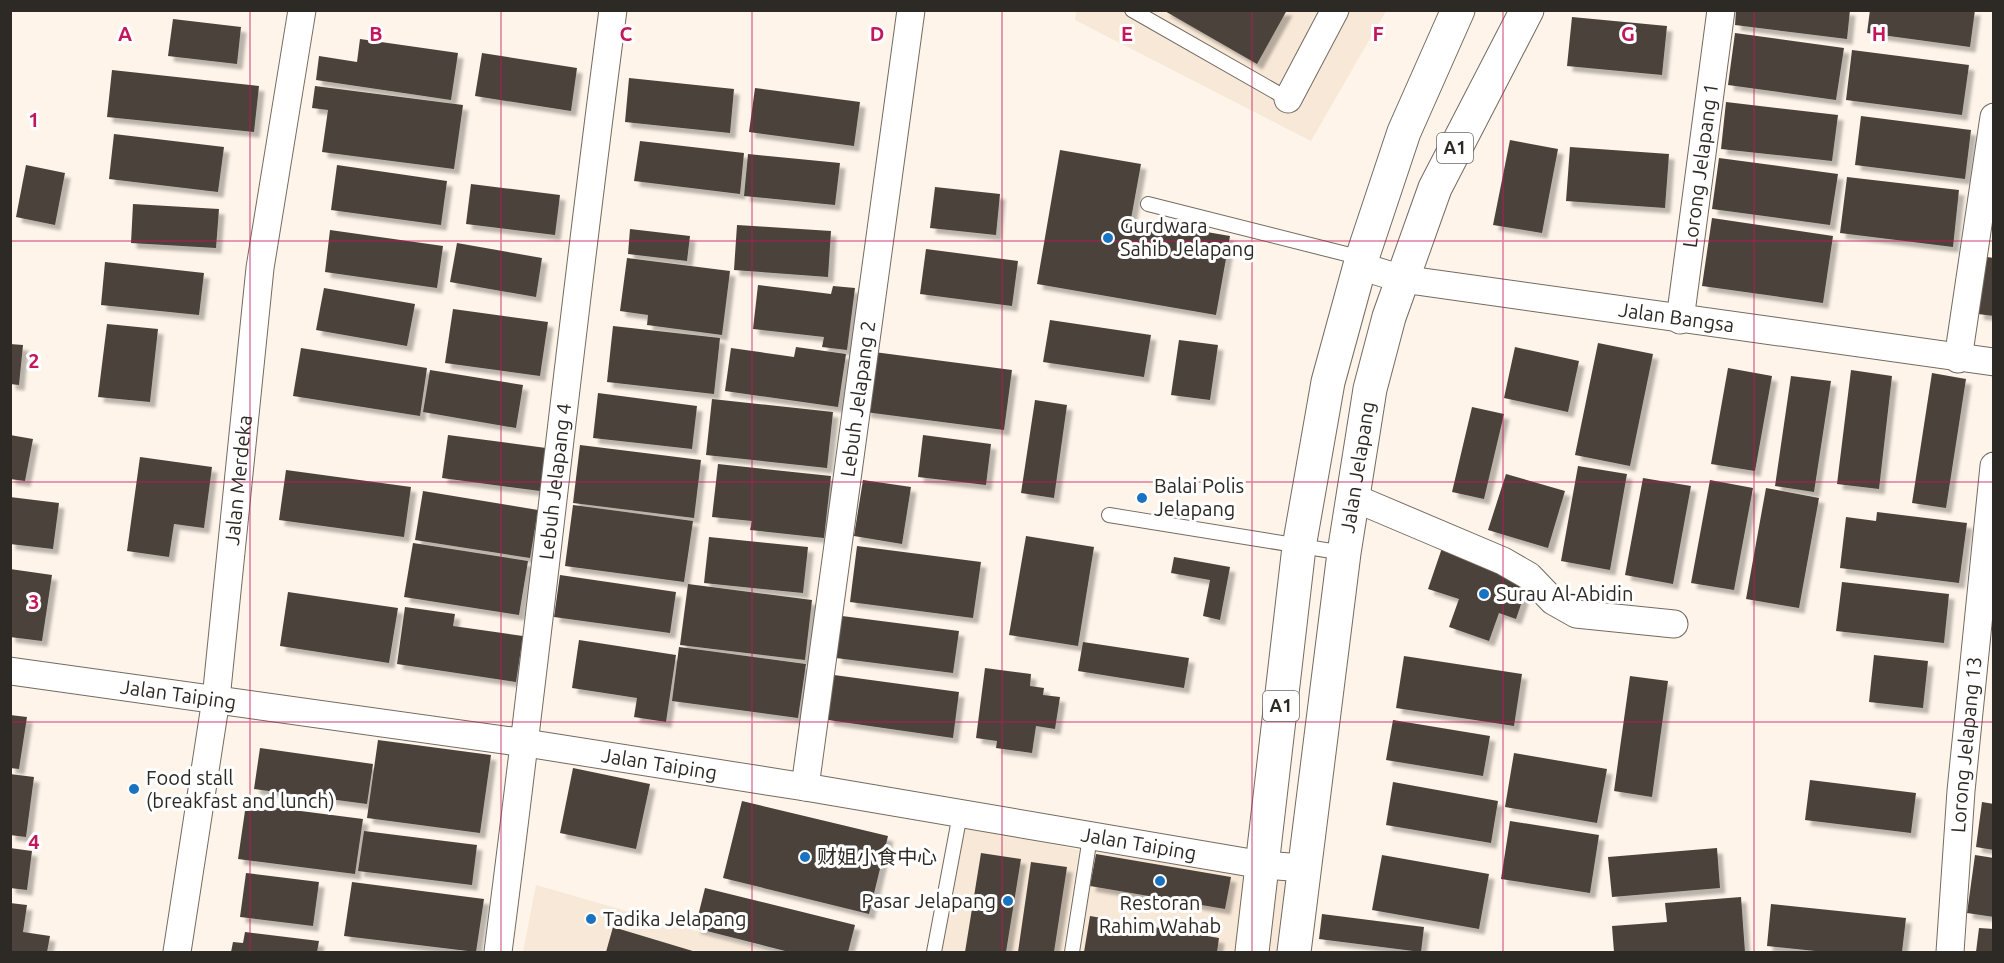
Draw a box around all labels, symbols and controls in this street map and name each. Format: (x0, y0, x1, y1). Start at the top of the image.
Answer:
text: A (118, 22, 132, 45)
text: B (369, 22, 383, 45)
text: C (620, 22, 633, 45)
text: D (870, 22, 884, 45)
text: E (1121, 22, 1133, 45)
text: F (1372, 22, 1384, 45)
text: G (1621, 22, 1635, 45)
text: H (1872, 22, 1886, 45)
street label: Lorong Jelapang 1 (1678, 82, 1722, 249)
text: 1 (28, 108, 40, 131)
road number: A1 (1437, 133, 1473, 163)
place label: Gurdwara Sahib Jelapang (1120, 214, 1255, 260)
marker: Gurdwara Sahib Jelapang (1101, 231, 1115, 245)
street label: Jalan Bangsa (1617, 297, 1736, 336)
street label: Lebuh Jelapang 2 (835, 319, 880, 478)
text: 2 (28, 349, 40, 372)
street label: Jalan Jelapang (1335, 400, 1379, 535)
street label: Lebuh Jelapang 4 (534, 402, 575, 561)
street label: Jalan Merdeka (220, 414, 256, 546)
place label: Balai Polis Jelapang (1154, 474, 1244, 520)
marker: Balai Polis Jelapang (1135, 491, 1149, 505)
place label: Surau Al-Abidin (1496, 582, 1633, 605)
marker: Surau Al-Abidin (1477, 587, 1491, 601)
text: 3 (28, 590, 40, 613)
street label: Lorong Jelapang 13 (1946, 655, 1986, 834)
street label: Jalan Taiping (119, 675, 238, 713)
road number: A1 (1263, 691, 1299, 721)
street label: Jalan Taiping (600, 743, 719, 784)
place label: Food stall (breakfast and lunch) (146, 766, 335, 812)
marker: Food stall (breakfast and lunch) (127, 782, 141, 796)
street label: Jalan Taiping (1079, 822, 1198, 864)
text: 4 (28, 830, 40, 853)
place label: 财姐小食中心 (817, 845, 937, 868)
marker: 财姐小食中心 (798, 850, 812, 864)
marker: Restoran Rahim Wahab (1153, 874, 1167, 888)
place label: Pasar Jelapang (861, 889, 996, 912)
place label: Restoran Rahim Wahab (1099, 891, 1221, 937)
marker: Pasar Jelapang (1001, 894, 1015, 908)
place label: Tadika Jelapang (603, 907, 746, 930)
marker: Tadika Jelapang (584, 912, 598, 926)

